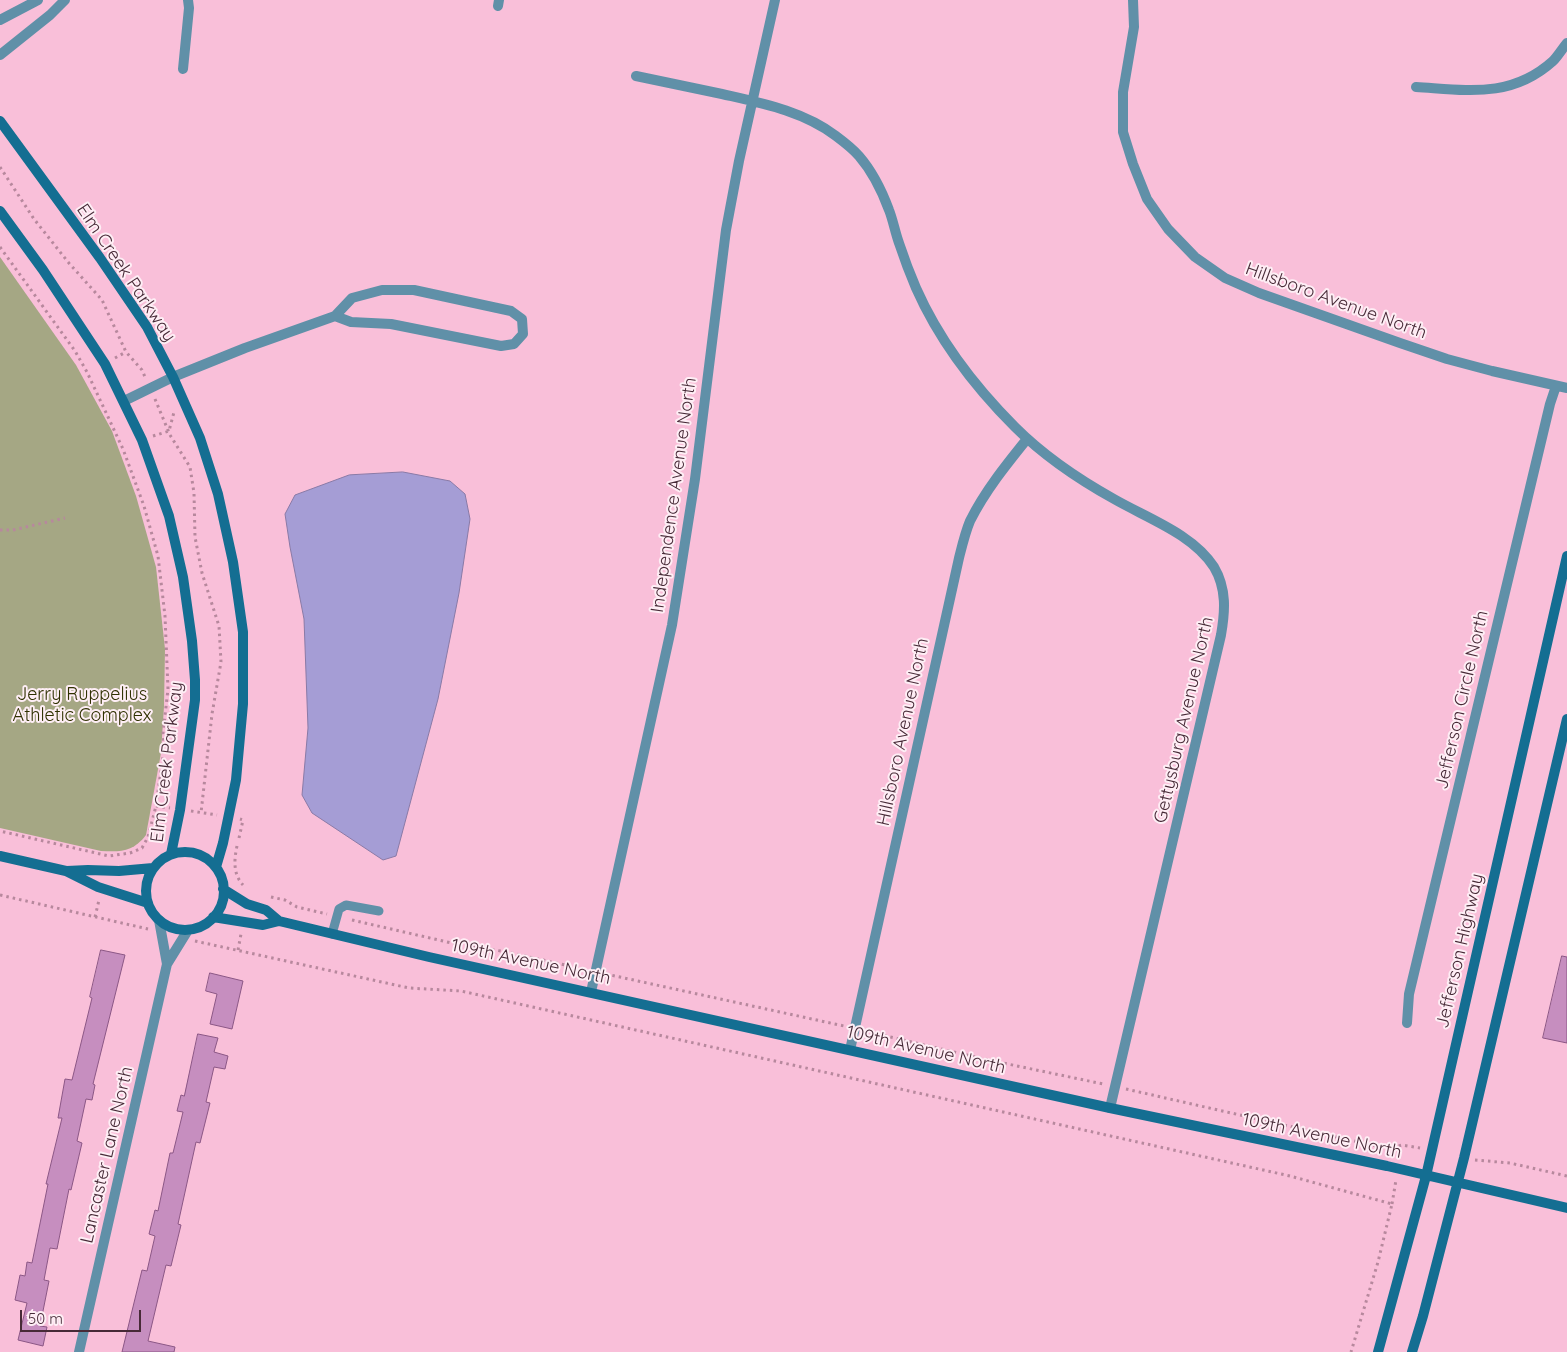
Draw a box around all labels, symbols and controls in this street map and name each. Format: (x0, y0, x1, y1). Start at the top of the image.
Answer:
street label: Elm Creek Parkway (72, 200, 180, 346)
street label: Hillsboro Avenue North (1242, 258, 1430, 344)
street label: Independence Avenue North (647, 376, 701, 614)
street label: Jefferson Circle North (1431, 608, 1493, 792)
street label: Gettysburg Avenue North (1150, 615, 1218, 825)
street label: Hillsboro Avenue North (873, 636, 933, 828)
street label: Elm Creek Parkway (146, 680, 188, 844)
park label: Jerry Ruppelius Athletic Complex (13, 684, 151, 726)
street label: Jefferson Highway (1432, 872, 1488, 1030)
street label: 109th Avenue North (449, 935, 613, 989)
street label: 109th Avenue North (844, 1021, 1008, 1079)
street label: Lancaster Lane North (76, 1064, 138, 1246)
street label: 109th Avenue North (1240, 1109, 1404, 1163)
scale bar (22, 1300, 144, 1332)
text: 50 m (28, 1309, 63, 1328)

